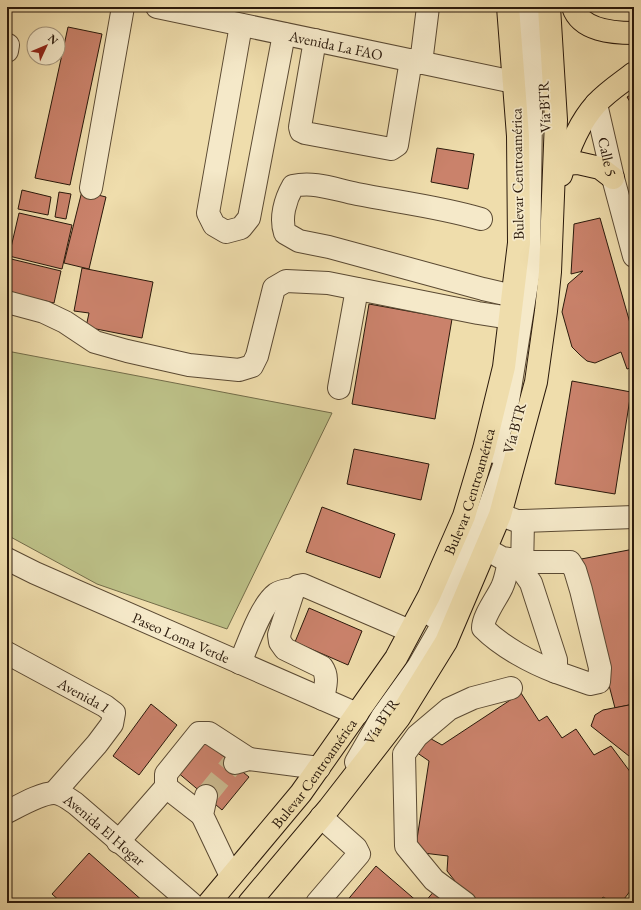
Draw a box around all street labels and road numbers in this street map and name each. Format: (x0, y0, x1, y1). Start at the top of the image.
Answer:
street label: Avenida La FAO (286, 25, 385, 64)
street label: Vía BTR (533, 80, 555, 133)
street label: Bulevar Centroamérica (506, 108, 528, 240)
street label: Calle 5 (594, 135, 622, 178)
street label: Vía BTR (498, 400, 530, 455)
street label: Bulevar Centroamérica (439, 426, 498, 557)
street label: Paseo Loma Verde (130, 607, 233, 667)
street label: Avenida 1 (54, 673, 115, 717)
street label: Vía BTR (359, 693, 403, 748)
street label: Bulevar Centroamérica (267, 714, 360, 832)
street label: Avenida El Hogar (59, 788, 150, 869)

